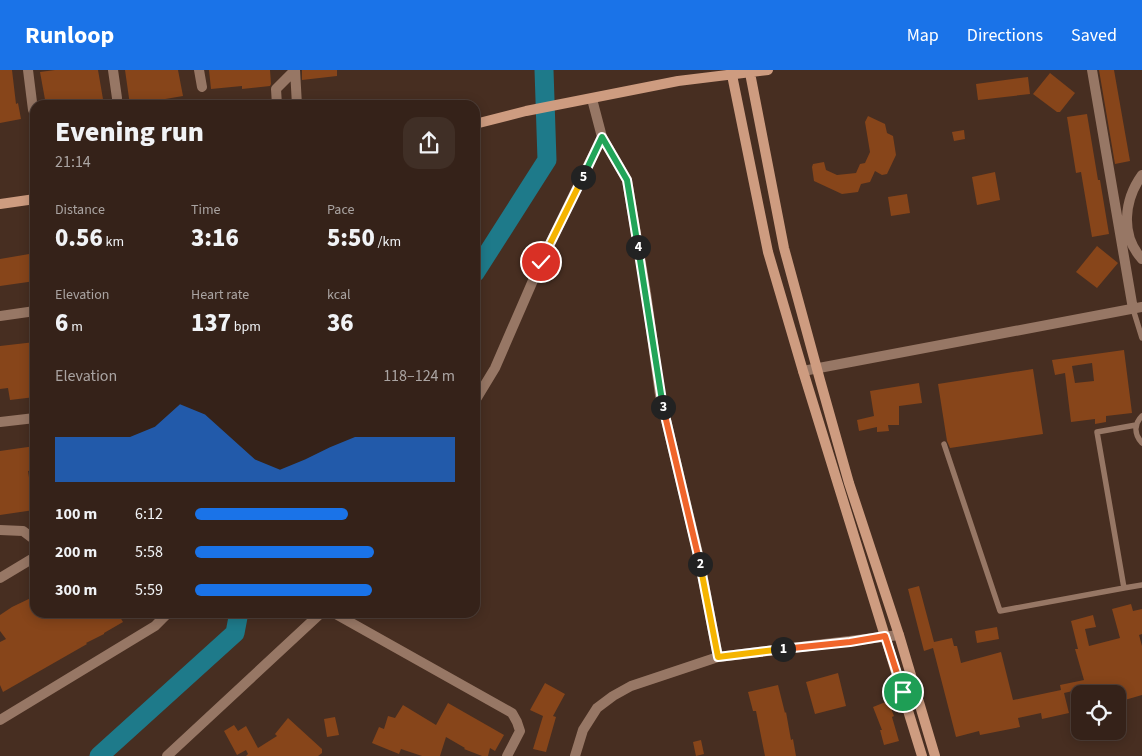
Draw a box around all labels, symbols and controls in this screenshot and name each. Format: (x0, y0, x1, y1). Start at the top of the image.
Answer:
text: Runloop (25, 18, 114, 53)
text: Map (907, 23, 939, 48)
text: Directions (967, 23, 1043, 48)
text: Saved (1071, 23, 1117, 48)
text: Evening run (55, 112, 204, 152)
button: share (403, 117, 455, 169)
text: 21:14 (55, 151, 91, 173)
pin: 5 (570, 164, 596, 190)
text: 5 (580, 167, 587, 187)
text: Distance (55, 200, 105, 220)
text: Time (191, 200, 221, 220)
text: Pace (327, 200, 354, 220)
text: 0.56 (55, 220, 103, 256)
text: 3:16 (191, 220, 239, 256)
text: 5:50 (327, 220, 375, 256)
text: km (103, 232, 124, 252)
text: /km (375, 232, 401, 252)
pin: 4 (626, 234, 650, 260)
text: 4 (635, 237, 642, 257)
pin (520, 241, 562, 283)
icon: check (527, 248, 555, 276)
text: Elevation (55, 285, 110, 305)
text: Heart rate (191, 285, 249, 305)
text: kcal (327, 285, 351, 305)
text: 6 (55, 305, 68, 341)
text: 137 (191, 305, 231, 341)
text: 36 (327, 305, 354, 341)
text: m (68, 317, 83, 337)
text: bpm (231, 317, 261, 337)
text: Elevation (55, 365, 117, 387)
text: 118–124 m (383, 365, 455, 387)
pin: 3 (650, 394, 676, 420)
text: 3 (660, 397, 667, 417)
text: 100 m (55, 503, 97, 525)
text: 6:12 (135, 503, 163, 525)
text: 200 m (55, 541, 97, 563)
text: 5:58 (135, 541, 163, 563)
pin: 2 (688, 552, 712, 576)
text: 2 (697, 554, 704, 574)
text: 300 m (55, 579, 97, 601)
text: 5:59 (135, 579, 163, 601)
pin: 1 (770, 636, 796, 662)
text: 1 (780, 639, 787, 659)
pin (882, 671, 924, 713)
icon: arrive (889, 678, 917, 706)
map controls (1071, 685, 1126, 740)
button: locate (1071, 685, 1126, 740)

